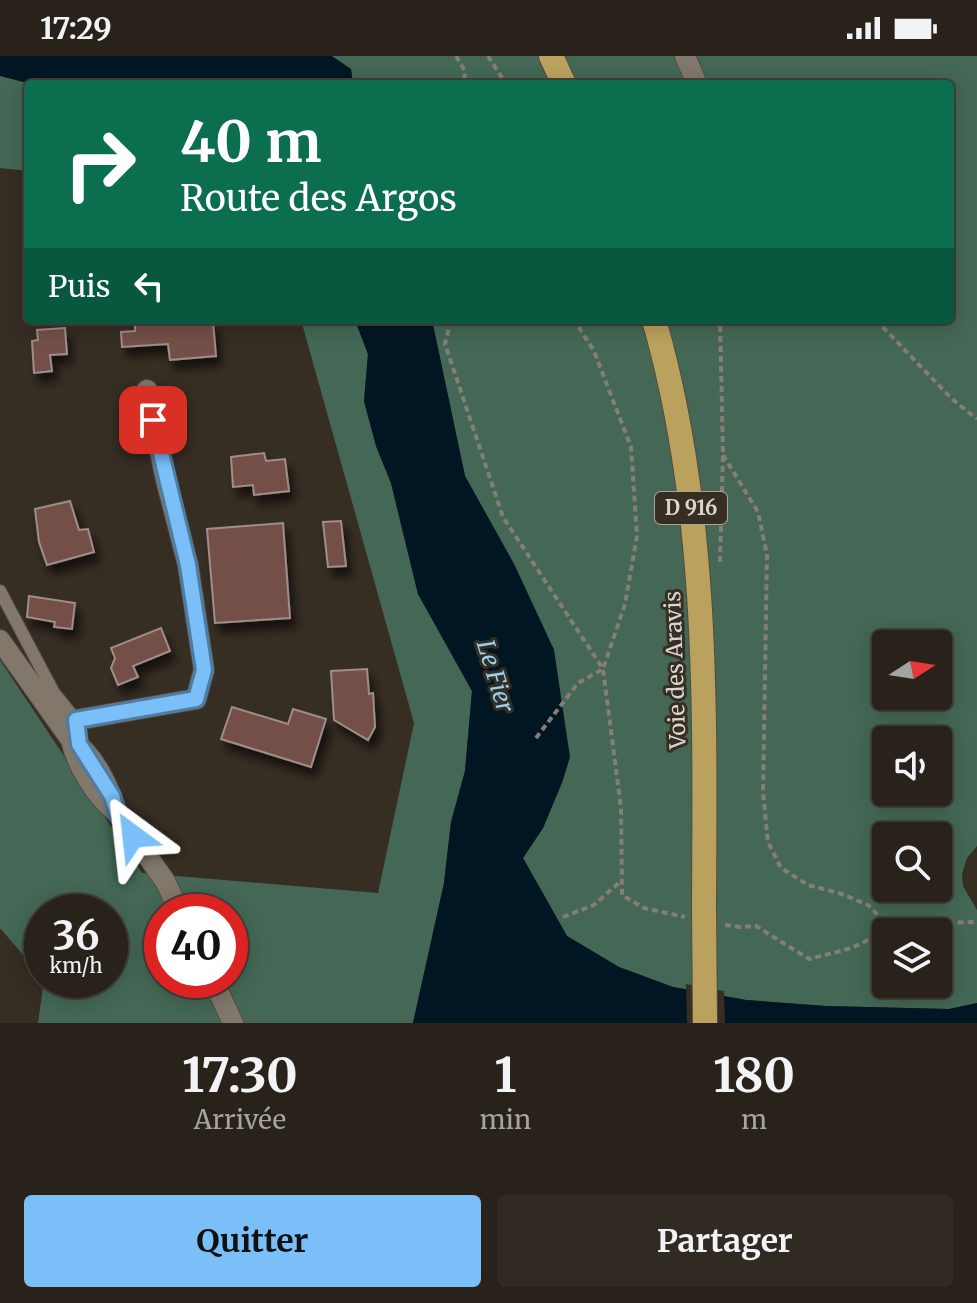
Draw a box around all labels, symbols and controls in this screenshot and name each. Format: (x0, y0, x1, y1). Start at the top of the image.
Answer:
text: 17:29 (40, 9, 112, 47)
text: 40 m (180, 107, 322, 177)
icon: right (48, 112, 152, 216)
text: Route des Argos (180, 176, 457, 221)
icon: left (127, 264, 171, 308)
text: Puis (48, 267, 111, 305)
pin (119, 386, 187, 454)
icon: arrive (131, 398, 175, 442)
road number: D 916 (655, 492, 727, 524)
street label: Voie des Aravis (658, 590, 692, 751)
north arrow (872, 630, 952, 710)
map controls (872, 630, 952, 998)
water label: Le Fier (470, 636, 521, 717)
button: sound (872, 726, 952, 806)
position arrow (91, 794, 175, 878)
button: search (872, 822, 952, 902)
speed limit sign: 40 (144, 894, 248, 998)
text: 36 (52, 911, 100, 961)
button: layers (872, 918, 952, 998)
text: km/h (50, 953, 102, 978)
text: 17:30 (182, 1045, 298, 1105)
text: 1 (494, 1045, 517, 1105)
text: 180 (713, 1045, 795, 1105)
text: Arrivée (194, 1103, 286, 1136)
text: min (480, 1103, 531, 1136)
text: m (741, 1103, 767, 1136)
button: Quitter (24, 1195, 481, 1287)
button: Partager (497, 1195, 953, 1287)

